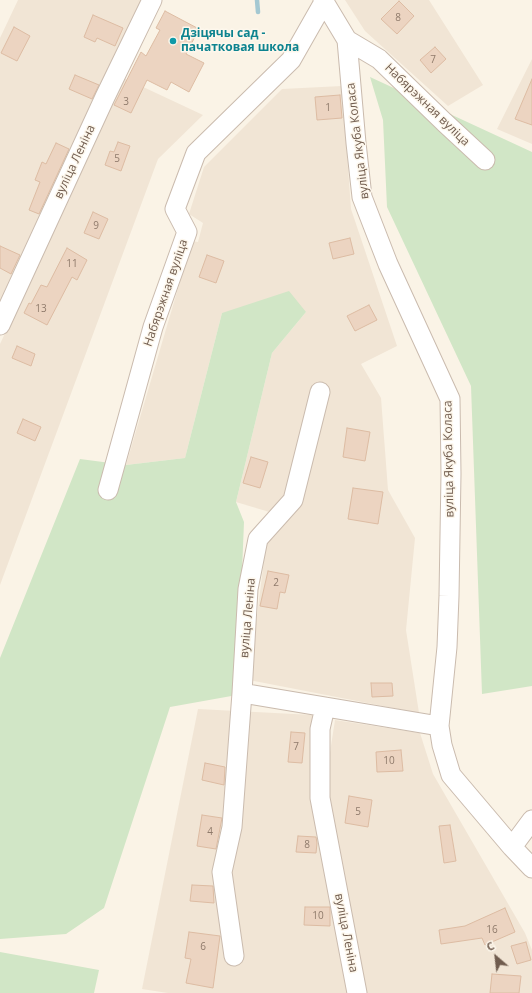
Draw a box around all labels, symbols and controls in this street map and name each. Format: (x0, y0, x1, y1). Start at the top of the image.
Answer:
house number: 8 (395, 12, 401, 24)
place label: Дзіцячы сад - пачатковая школа (181, 27, 299, 55)
marker: Дзіцячы сад - пачатковая школа (168, 36, 178, 46)
house number: 7 (430, 54, 436, 66)
street label: Набярэжная вуліца (382, 61, 472, 149)
street label: вуліца Якуба Коласа (344, 82, 372, 200)
house number: 3 (123, 96, 129, 108)
house number: 1 (325, 102, 331, 114)
street label: вуліца Леніна (52, 123, 98, 201)
house number: 5 (114, 153, 120, 165)
house number: 9 (93, 220, 99, 232)
street label: Набярэжная вуліца (141, 238, 191, 348)
house number: 11 (66, 258, 78, 270)
house number: 13 (35, 303, 47, 315)
street label: вуліца Якуба Коласа (441, 400, 457, 518)
street label: вуліца Леніна (237, 577, 259, 659)
house number: 2 (273, 577, 279, 589)
house number: 7 (293, 741, 299, 753)
house number: 10 (383, 755, 395, 767)
house number: 5 (355, 806, 361, 818)
house number: 4 (207, 826, 213, 838)
house number: 8 (304, 839, 310, 851)
street label: вуліца Леніна (331, 892, 361, 974)
house number: 10 (312, 910, 324, 922)
house number: 16 (486, 924, 498, 936)
north arrow (476, 937, 516, 977)
text: С (484, 938, 497, 954)
house number: 6 (200, 941, 206, 953)

